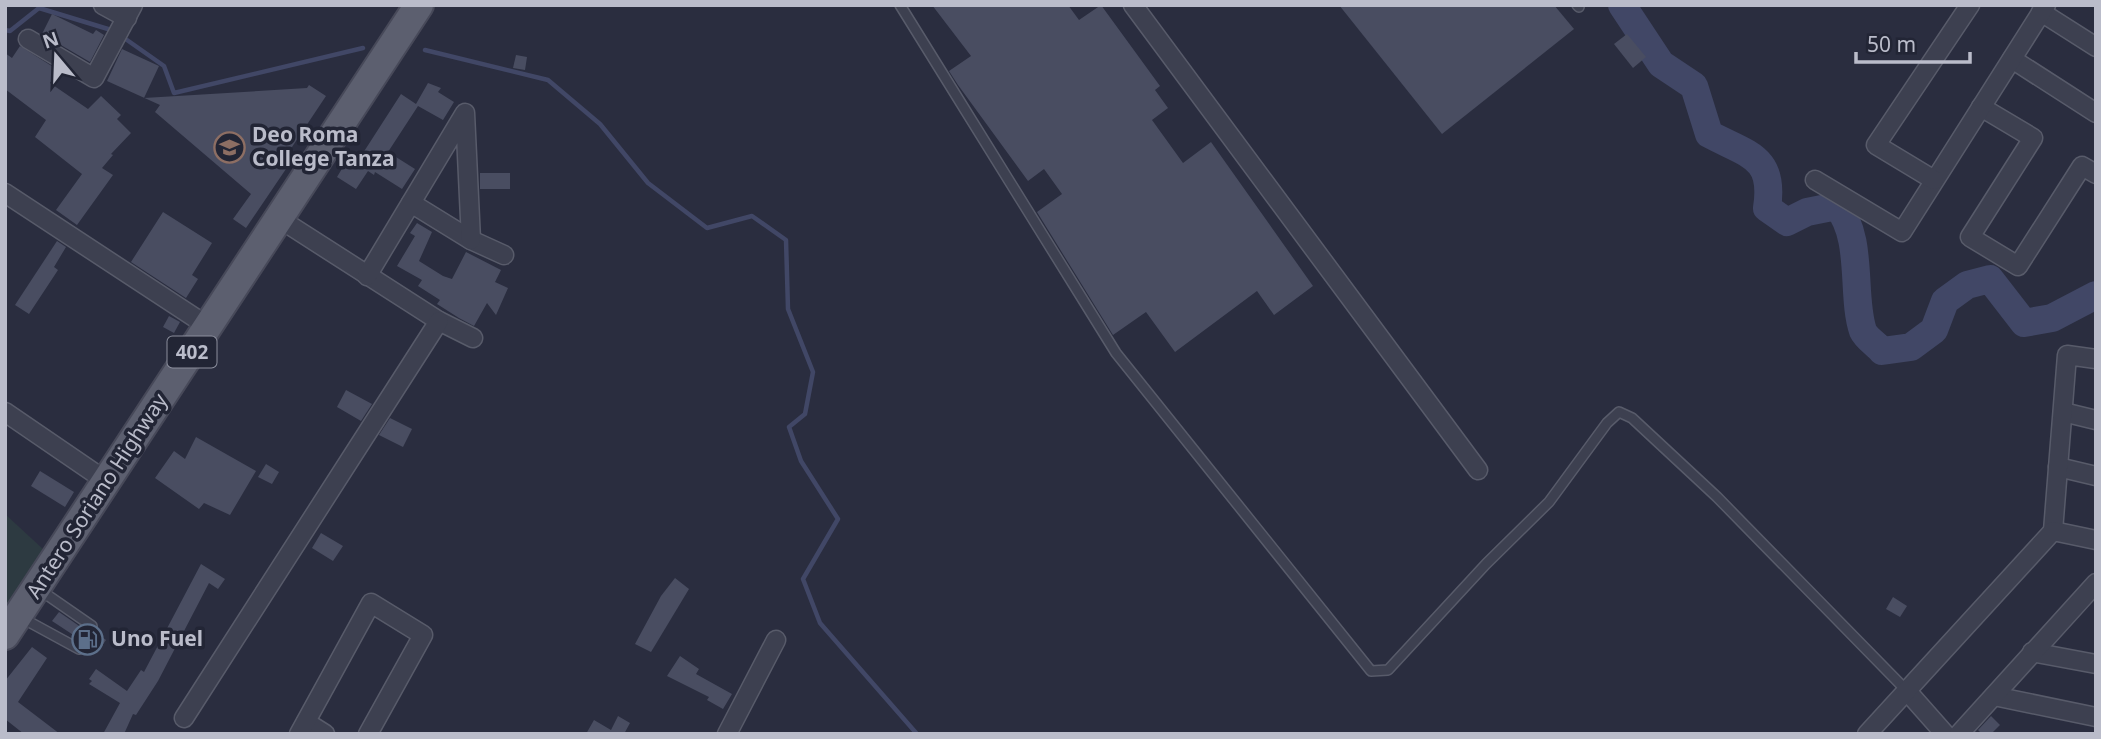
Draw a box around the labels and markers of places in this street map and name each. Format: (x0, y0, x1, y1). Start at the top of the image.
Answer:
place label: Deo Roma College Tanza (252, 120, 395, 172)
school or university icon: Deo Roma College Tanza (212, 130, 246, 164)
fuel station icon: Uno Fuel (71, 622, 105, 656)
place label: Uno Fuel (111, 624, 203, 652)

